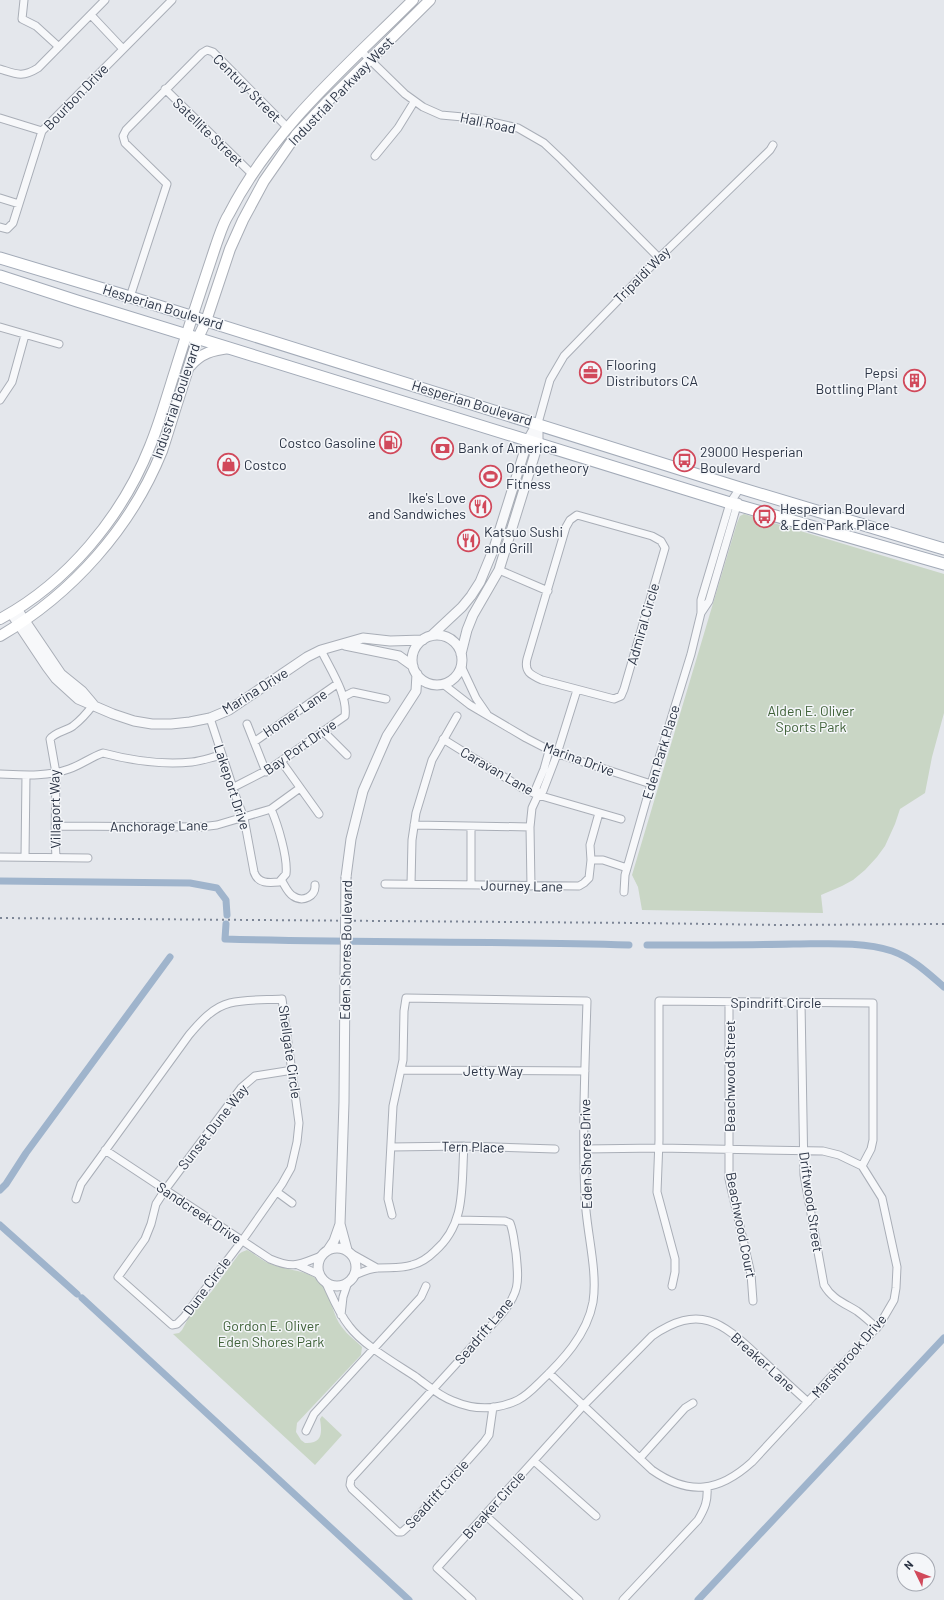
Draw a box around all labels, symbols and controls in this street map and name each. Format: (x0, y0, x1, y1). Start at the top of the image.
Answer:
street label: Industrial Parkway West (284, 33, 397, 149)
street label: Century Street (210, 50, 285, 125)
street label: Bourbon Drive (40, 60, 112, 133)
street label: Satellite Street (170, 94, 247, 169)
street label: Hall Road (459, 108, 518, 137)
street label: Tripaldi Way (610, 242, 674, 307)
street label: Hesperian Boulevard (101, 280, 226, 333)
street label: Industrial Boulevard (148, 341, 203, 461)
place label: Flooring Distributors CA (606, 356, 698, 389)
office icon: Flooring Distributors CA (577, 360, 603, 386)
place label: Pepsi Bottling Plant (816, 364, 898, 397)
building icon: Pepsi Bottling Plant (901, 368, 927, 394)
street label: Hesperian Boulevard (410, 376, 535, 429)
fuel station icon: Costco Gasoline (378, 430, 404, 456)
place label: Costco Gasoline (279, 434, 376, 451)
bank icon: Bank of America (429, 435, 455, 461)
place label: Bank of America (458, 439, 557, 456)
place label: 29000 Hesperian Boulevard (700, 443, 803, 476)
bus stop icon: 29000 Hesperian Boulevard (672, 447, 698, 473)
shop icon: Costco (215, 452, 241, 478)
place label: Costco (244, 456, 287, 473)
place label: Orangetheory Fitness (506, 459, 589, 492)
sports icon: Orangetheory Fitness (478, 463, 504, 489)
place label: Ike's Love and Sandwiches (368, 489, 466, 522)
restaurant icon: Ike's Love and Sandwiches (468, 493, 494, 519)
place label: Hesperian Boulevard & Eden Park Place (780, 500, 905, 533)
bus stop icon: Hesperian Boulevard & Eden Park Place (752, 504, 778, 530)
place label: Katsuo Sushi and Grill (484, 523, 563, 556)
restaurant icon: Katsuo Sushi and Grill (456, 527, 482, 553)
street label: Admiral Circle (623, 581, 662, 667)
street label: Marina Drive (219, 664, 291, 718)
street label: Homer Lane (259, 685, 330, 740)
park label: Alden E. Oliver Sports Park (768, 702, 854, 735)
street label: Eden Park Place (638, 703, 683, 801)
street label: Bay Port Drive (260, 715, 339, 778)
street label: Marina Drive (541, 738, 617, 779)
street label: Lakeport Drive (211, 742, 254, 832)
street label: Caravan Lane (458, 743, 537, 798)
street label: Villaport Way (45, 769, 64, 849)
street label: Anchorage Lane (110, 816, 208, 835)
street label: Journey Lane (481, 876, 563, 895)
street label: Eden Shores Boulevard (336, 880, 355, 1020)
street label: Spindrift Circle (730, 994, 822, 1011)
street label: Shellgate Circle (276, 1004, 305, 1100)
street label: Beachwood Street (721, 1020, 738, 1132)
street label: Jetty Way (463, 1062, 524, 1079)
street label: Sunset Dune Way (174, 1080, 252, 1173)
street label: Eden Shores Drive (576, 1099, 595, 1209)
street label: Tern Place (441, 1137, 505, 1156)
street label: Driftwood Street (796, 1151, 827, 1253)
street label: Beachwood Court (723, 1170, 760, 1279)
street label: Sandcreek Drive (154, 1178, 245, 1247)
street label: Dune Circle (179, 1253, 234, 1318)
street label: Seadrift Lane (451, 1294, 516, 1368)
street label: Marshbrook Drive (808, 1310, 890, 1401)
park label: Gordon E. Oliver Eden Shores Park (218, 1317, 324, 1350)
street label: Breaker Lane (728, 1328, 799, 1395)
street label: Seadrift Circle (401, 1456, 472, 1532)
street label: Breaker Circle (459, 1467, 529, 1542)
north arrow (896, 1552, 936, 1592)
text: N (901, 1558, 916, 1572)

